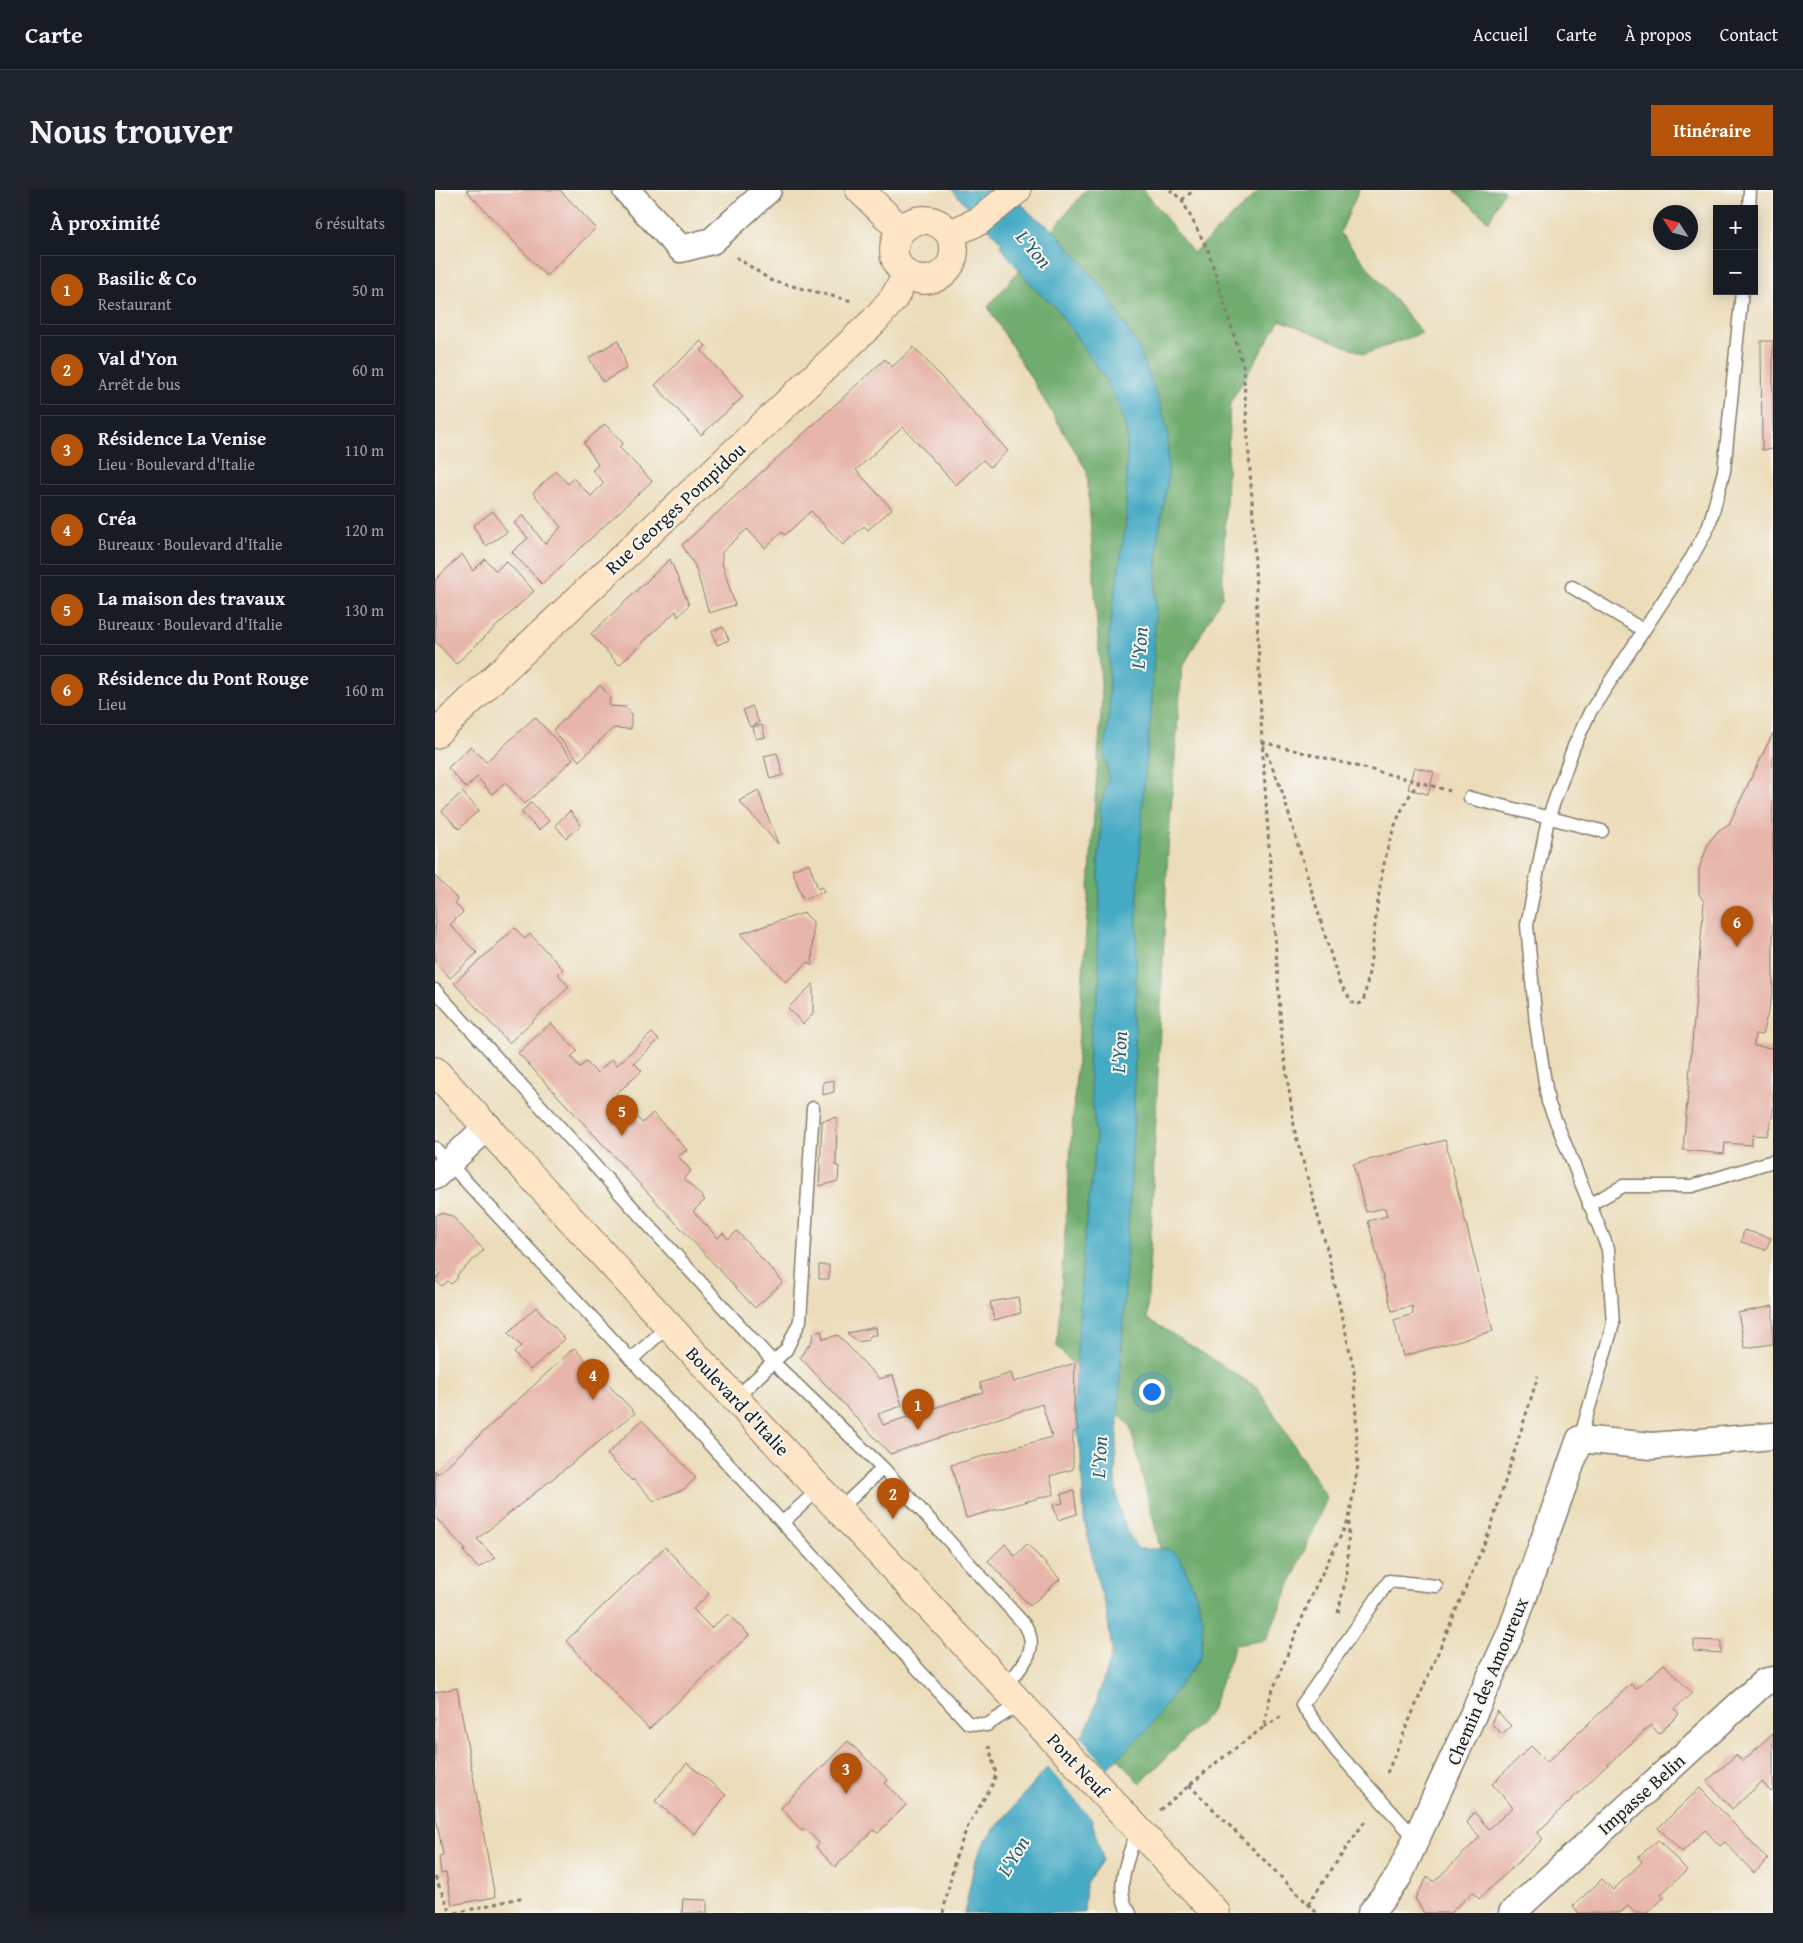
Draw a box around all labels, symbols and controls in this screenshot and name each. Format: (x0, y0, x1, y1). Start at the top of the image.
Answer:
text: Carte (25, 17, 83, 52)
text: Accueil (1473, 21, 1528, 48)
text: Carte (1556, 21, 1597, 48)
text: À propos (1625, 21, 1692, 48)
text: Contact (1720, 21, 1778, 48)
text: Nous trouver (30, 105, 233, 156)
button: Itinéraire (1651, 105, 1773, 156)
north arrow (1653, 205, 1698, 250)
map controls (1713, 205, 1758, 295)
button: + (1713, 205, 1758, 250)
text: À proximité (50, 207, 160, 238)
text: 6 résultats (315, 211, 385, 235)
water label: L'Yon (1009, 222, 1059, 274)
button: − (1713, 250, 1758, 295)
text: Basilic & Co (98, 264, 197, 292)
text: 1 (63, 278, 71, 302)
text: 50 m (352, 278, 384, 302)
text: Restaurant (98, 292, 172, 316)
text: Val d'Yon (98, 344, 178, 372)
text: 2 (63, 358, 71, 382)
text: 60 m (352, 358, 384, 382)
text: Arrêt de bus (98, 372, 180, 396)
text: Résidence La Venise (98, 424, 266, 452)
street label: Rue Georges Pompidou (598, 435, 752, 581)
text: 3 (63, 438, 71, 462)
text: 110 m (344, 438, 384, 462)
text: Lieu · Boulevard d'Italie (98, 452, 255, 476)
text: Créa (98, 504, 137, 532)
text: 4 (63, 518, 71, 542)
text: 120 m (344, 518, 384, 542)
text: Bureaux · Boulevard d'Italie (98, 532, 283, 556)
text: La maison des travaux (98, 584, 285, 612)
text: 5 (63, 598, 71, 622)
text: 130 m (344, 598, 384, 622)
text: Bureaux · Boulevard d'Italie (98, 612, 283, 636)
water label: L'Yon (1122, 626, 1154, 671)
text: Résidence du Pont Rouge (98, 664, 309, 692)
text: 6 (63, 678, 71, 702)
text: 160 m (344, 678, 384, 702)
text: Lieu (98, 692, 126, 716)
pin: 6 (1721, 906, 1753, 947)
water label: L'Yon (1103, 1030, 1134, 1075)
pin: 5 (606, 1095, 638, 1136)
street label: Boulevard d'Italie (680, 1340, 796, 1462)
pin: 4 (577, 1359, 609, 1400)
your location (1139, 1379, 1165, 1405)
pin: 1 (902, 1389, 934, 1430)
water label: L'Yon (1083, 1435, 1114, 1480)
pin: 2 (877, 1478, 909, 1519)
street label: Chemin des Amoureux (1439, 1592, 1535, 1769)
street label: Pont Neuf (1041, 1726, 1117, 1805)
street label: Impasse Belin (1591, 1747, 1691, 1841)
pin: 3 (830, 1753, 862, 1794)
water label: L'Yon (989, 1830, 1036, 1882)

